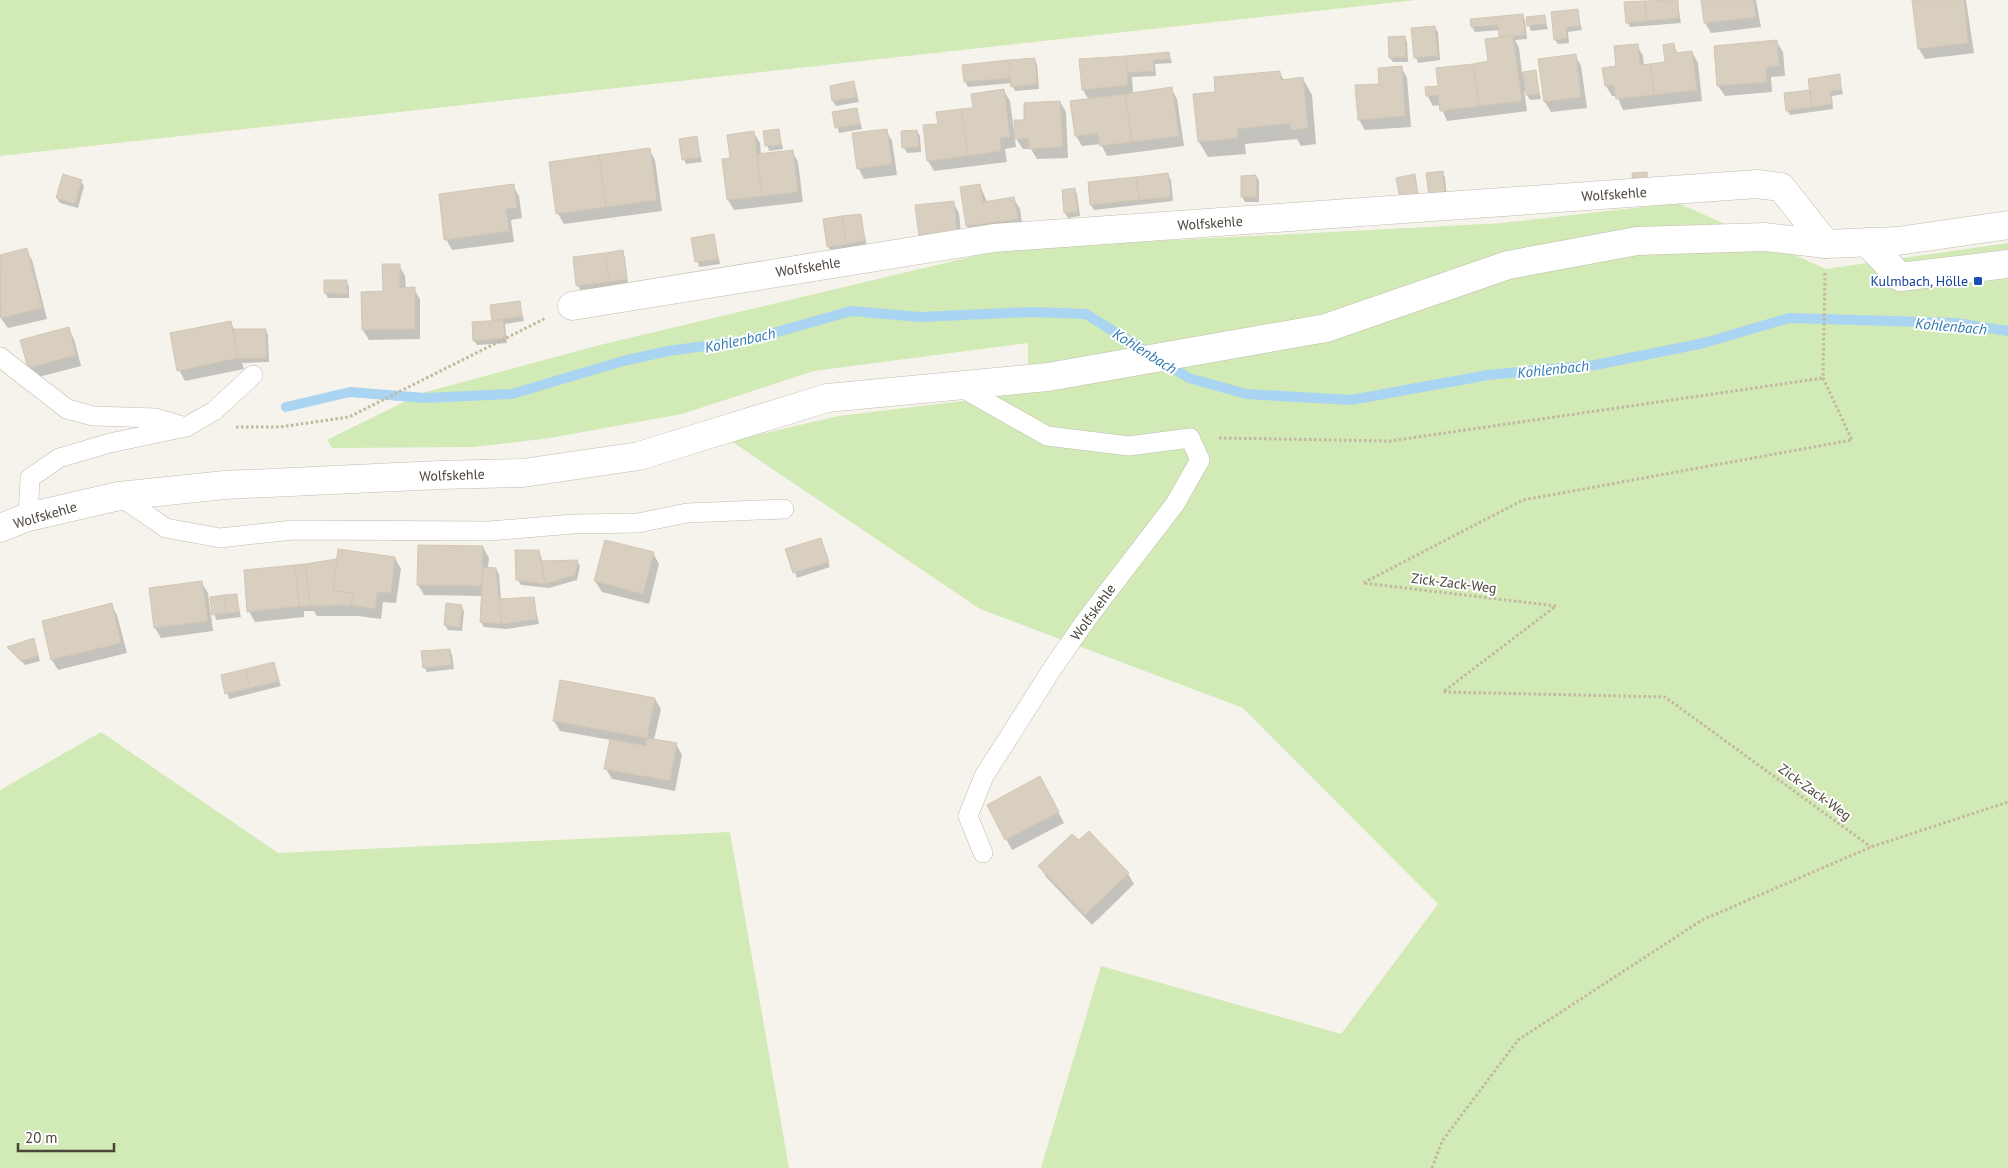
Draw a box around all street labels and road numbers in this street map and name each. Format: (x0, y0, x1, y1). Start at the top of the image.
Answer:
street label: Wolfskehle (1581, 183, 1647, 205)
street label: Wolfskehle (1177, 212, 1243, 234)
street label: Wolfskehle (774, 253, 842, 281)
street label: Wolfskehle (419, 465, 485, 485)
street label: Wolfskehle (11, 497, 79, 533)
street label: Zick-Zack-Weg (1410, 569, 1498, 597)
street label: Wolfskehle (1066, 580, 1120, 644)
street label: Zick-Zack-Weg (1775, 759, 1855, 825)

